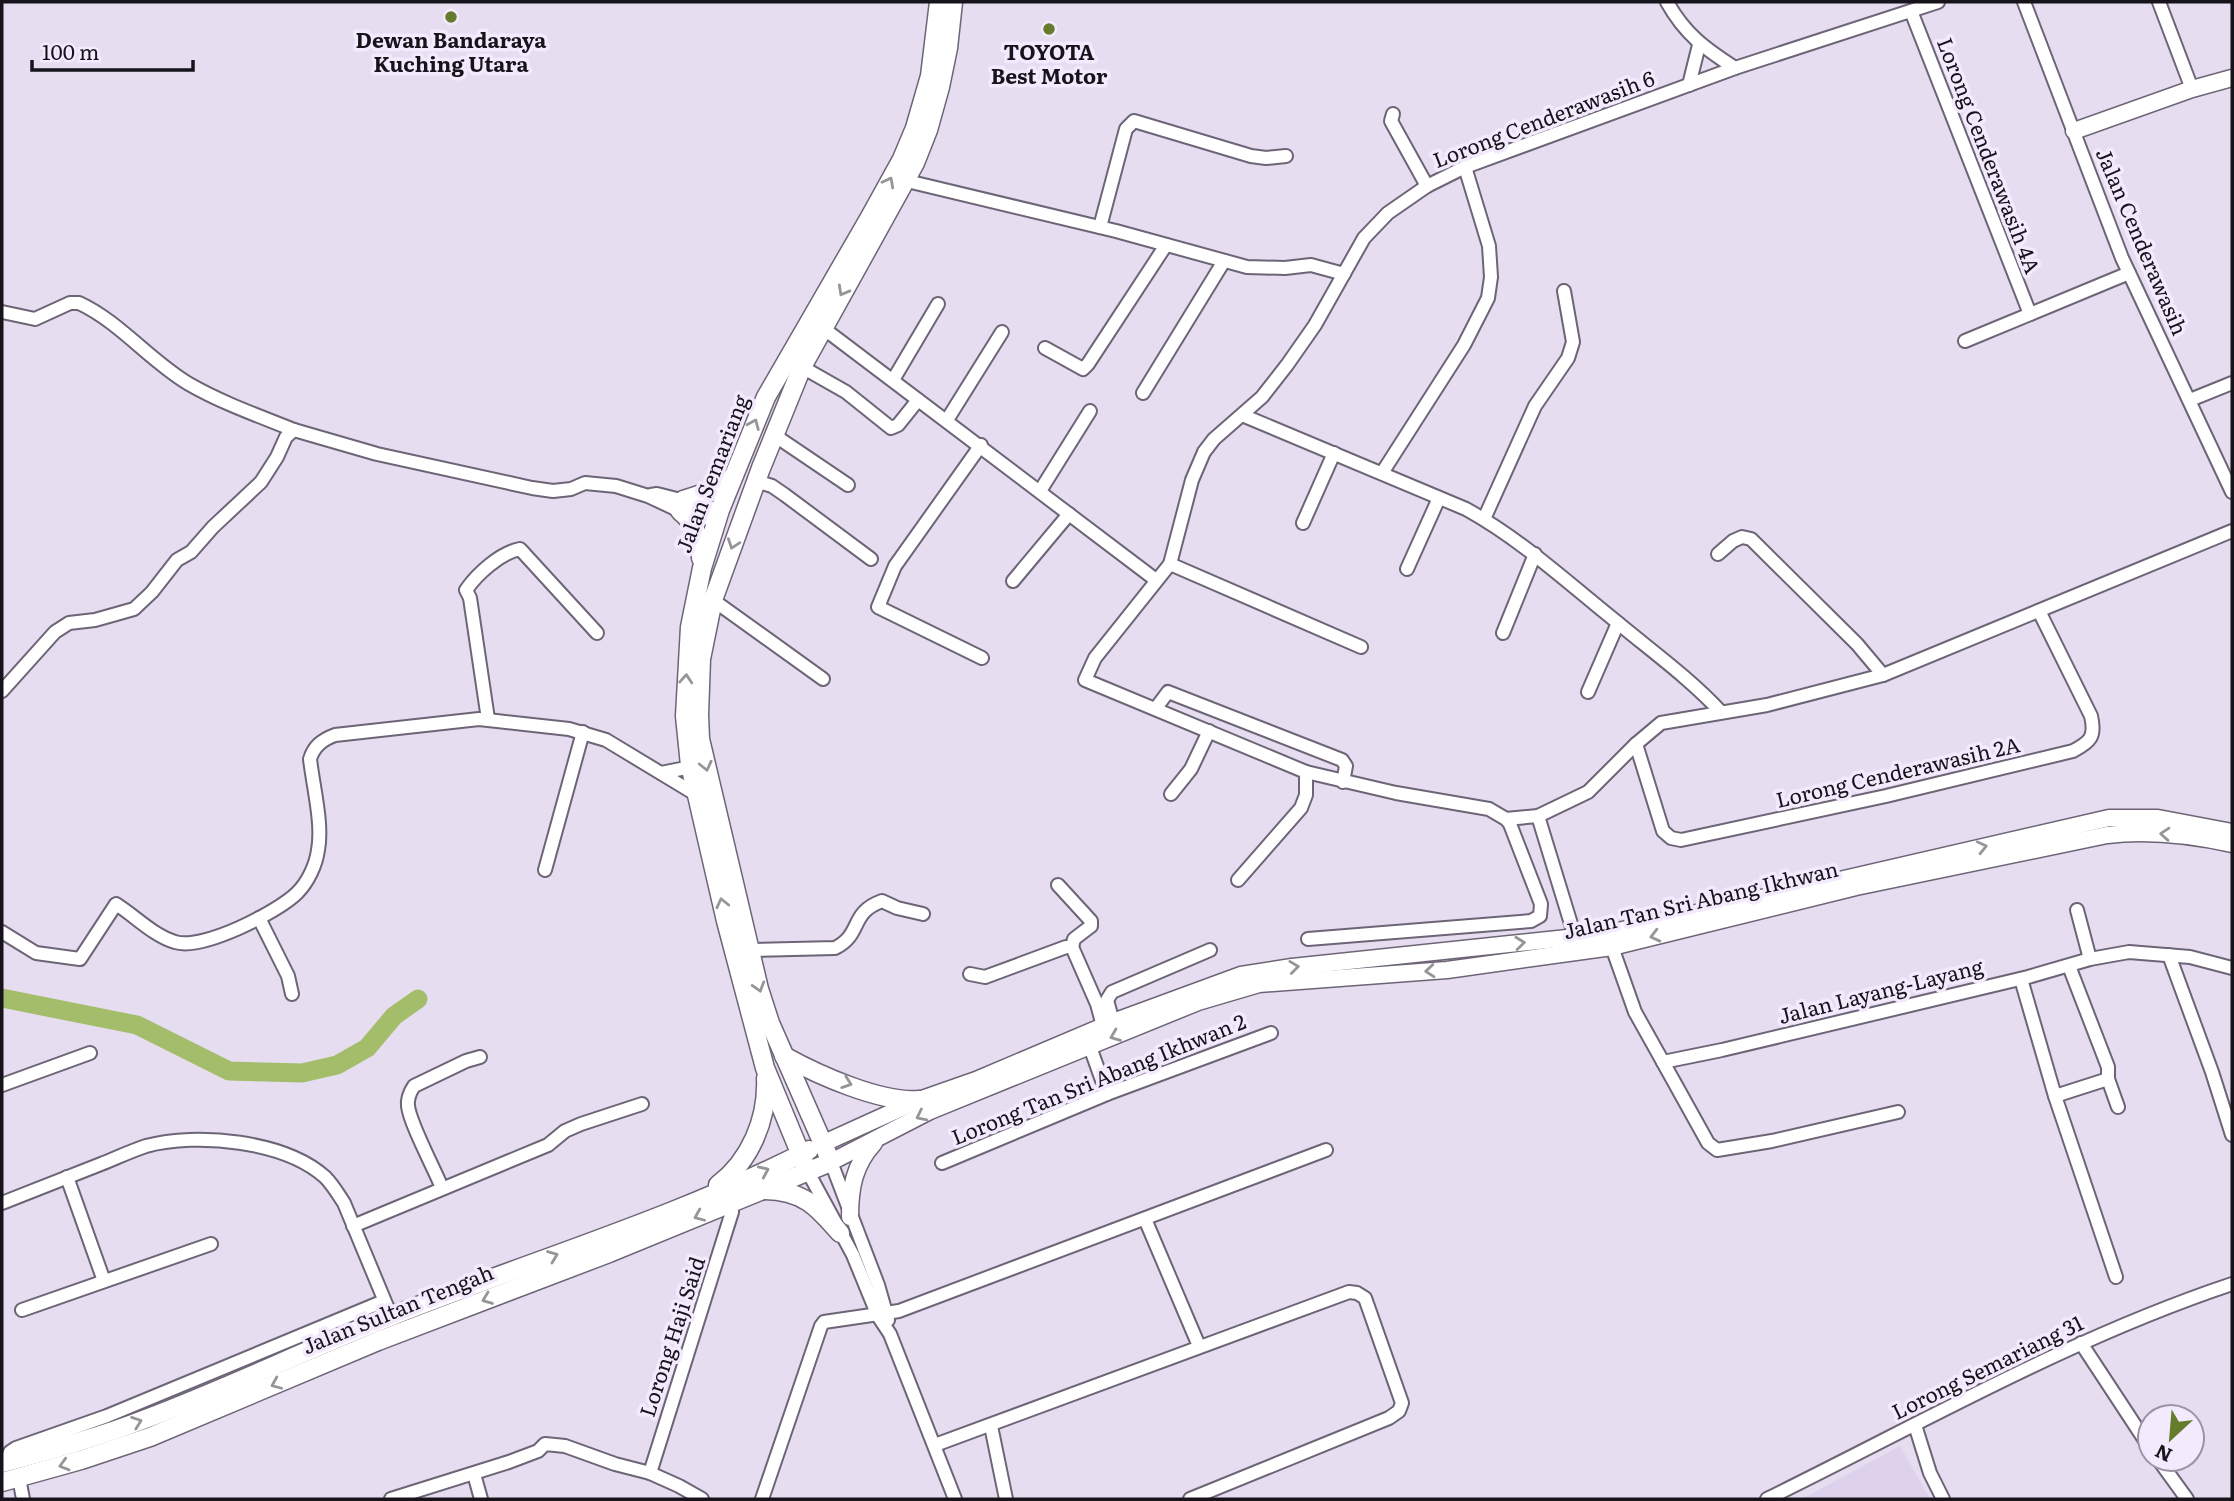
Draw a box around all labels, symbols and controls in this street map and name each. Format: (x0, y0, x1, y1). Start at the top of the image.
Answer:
marker: Dewan Bandaraya Kuching Utara (443, 9, 459, 25)
marker: TOYOTA Best Motor (1041, 21, 1057, 37)
place label: Dewan Bandaraya Kuching Utara (356, 23, 547, 78)
scale bar (32, 28, 192, 72)
street label: Lorong Cenderawasih 4A (1931, 33, 2050, 278)
text: 100 m (42, 35, 99, 66)
place label: TOYOTA Best Motor (991, 35, 1108, 90)
street label: Lorong Cenderawasih 6 (1428, 61, 1658, 174)
street label: Jalan Cenderawasih (2090, 143, 2197, 340)
one-way arrow (881, 177, 894, 190)
one-way arrow (838, 284, 851, 296)
street label: Jalan Semariang (666, 389, 755, 557)
one-way arrow (746, 418, 760, 431)
one-way arrow (727, 537, 741, 550)
one-way arrow (678, 674, 693, 685)
street label: Lorong Cenderawasih 2A (1772, 727, 2023, 814)
one-way arrow (698, 760, 713, 772)
one-way arrow (2159, 827, 2170, 842)
one-way arrow (1976, 841, 1988, 856)
street label: Jalan Tan Sri Abang Ikhwan (1560, 852, 1841, 945)
one-way arrow (716, 897, 730, 909)
one-way arrow (1649, 928, 1661, 942)
one-way arrow (1515, 936, 1526, 951)
street label: Jalan Layang-Layang (1775, 949, 1986, 1030)
one-way arrow (1288, 960, 1299, 975)
one-way arrow (1425, 963, 1436, 978)
one-way arrow (751, 981, 766, 993)
street label: Lorong Tan Sri Abang Ikhwan 2 (946, 1004, 1250, 1151)
one-way arrow (1109, 1028, 1121, 1042)
one-way arrow (840, 1075, 852, 1089)
one-way arrow (916, 1107, 928, 1121)
one-way arrow (757, 1165, 769, 1179)
one-way arrow (694, 1207, 706, 1221)
one-way arrow (546, 1250, 558, 1264)
street label: Lorong Haji Said (630, 1252, 711, 1420)
street label: Jalan Sultan Tengah (297, 1255, 497, 1360)
one-way arrow (482, 1290, 494, 1304)
street label: Lorong Semariang 31 (1886, 1306, 2088, 1426)
one-way arrow (271, 1376, 283, 1390)
north arrow (2136, 1403, 2206, 1473)
one-way arrow (131, 1416, 143, 1430)
text: N (2150, 1438, 2176, 1470)
one-way arrow (58, 1456, 70, 1471)

